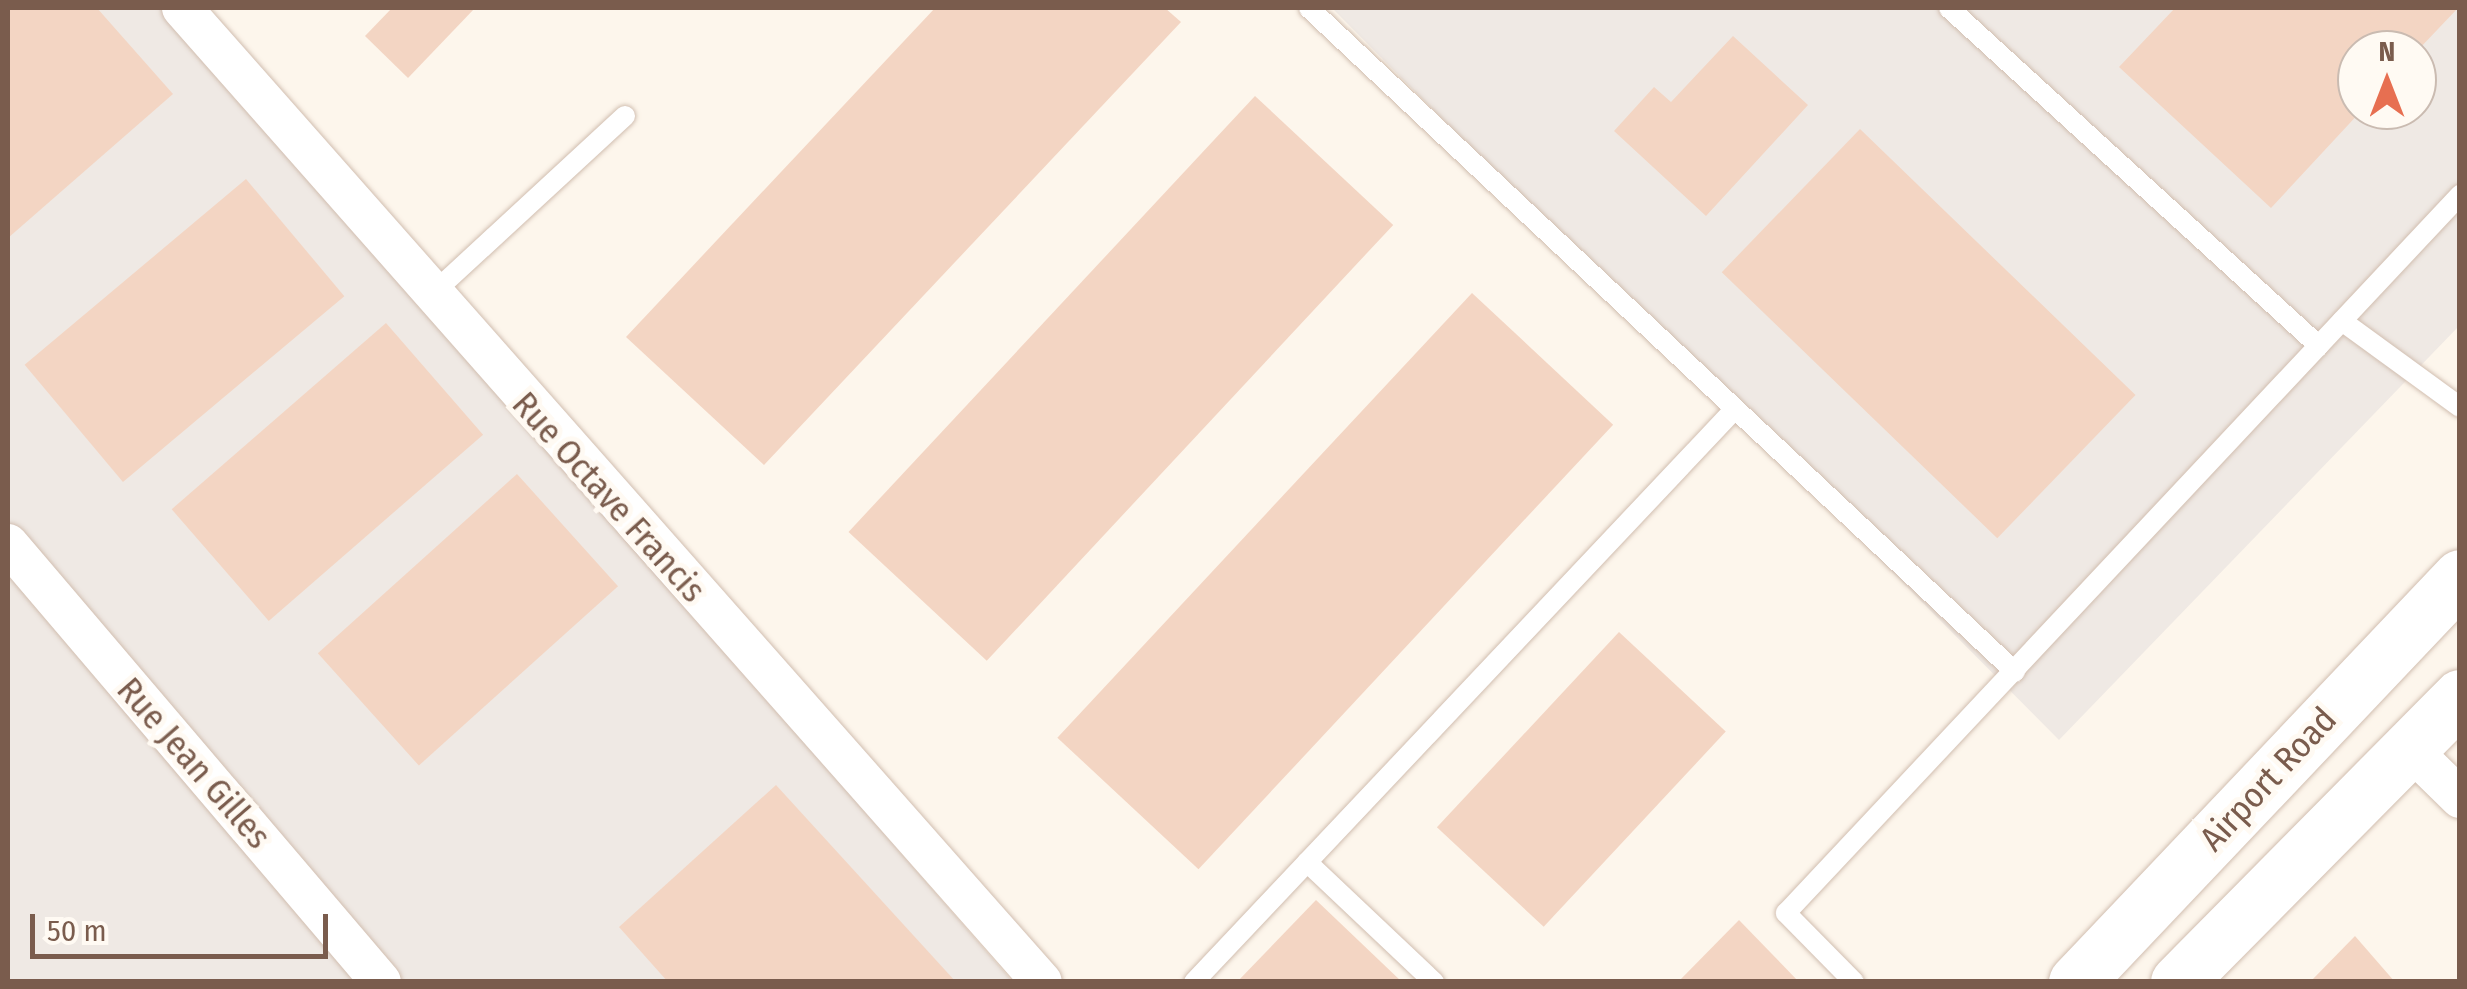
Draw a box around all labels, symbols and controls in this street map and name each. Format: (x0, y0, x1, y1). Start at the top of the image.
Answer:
north arrow (2337, 30, 2437, 130)
text: N (2379, 35, 2395, 68)
street label: Rue Octave Francis (504, 383, 714, 611)
street label: Rue Jean Gilles (108, 669, 280, 857)
street label: Airport Road (2191, 699, 2345, 859)
scale bar (35, 894, 332, 956)
text: 50 m (47, 913, 107, 949)

